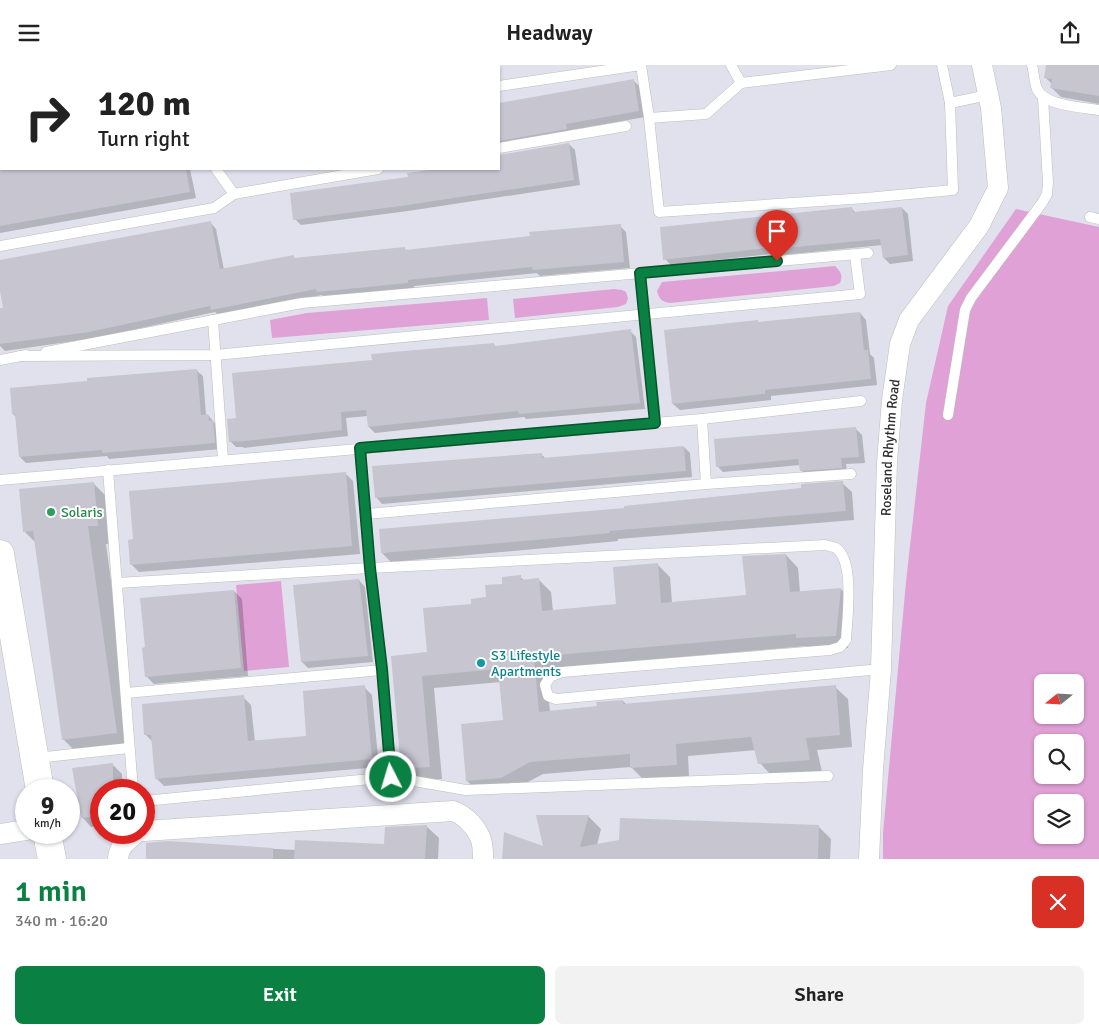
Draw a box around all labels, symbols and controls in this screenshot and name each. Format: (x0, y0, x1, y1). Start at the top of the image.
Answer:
icon: menu (15, 19, 43, 47)
text: Headway (506, 19, 593, 46)
icon: share (1056, 19, 1084, 47)
text: 120 m (98, 82, 191, 125)
icon: right (15, 85, 80, 150)
text: Turn right (98, 125, 190, 152)
pin (756, 210, 798, 261)
icon: arrive (763, 217, 791, 245)
street label: Roseland Rhythm Road (877, 378, 903, 516)
place label: Solaris (61, 504, 103, 521)
marker: Solaris (45, 506, 57, 518)
place label: S3 Lifestyle Apartments (491, 647, 561, 680)
marker: S3 Lifestyle Apartments (475, 657, 487, 669)
north arrow (1034, 674, 1084, 724)
map controls (1034, 674, 1084, 844)
button: search (1034, 734, 1084, 784)
position arrow (364, 750, 416, 802)
speed limit sign: 20 (90, 779, 155, 844)
text: 9 (41, 790, 54, 821)
button: layers (1034, 794, 1084, 844)
text: km/h (34, 816, 61, 831)
text: 1 min (15, 873, 87, 910)
button: close (1032, 876, 1084, 928)
text: 340 m · 16:20 (15, 911, 108, 931)
button: Exit (15, 966, 545, 1024)
button: Share (555, 966, 1084, 1024)

